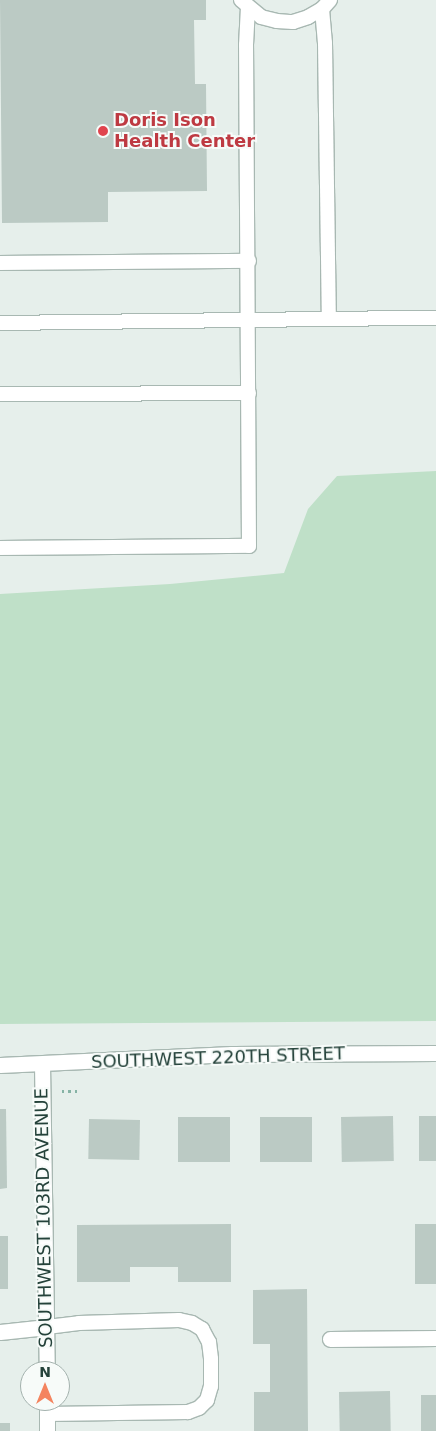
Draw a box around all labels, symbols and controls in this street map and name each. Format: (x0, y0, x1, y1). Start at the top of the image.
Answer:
place label: Doris Ison Health Center (114, 110, 255, 152)
marker: Doris Ison Health Center (96, 124, 110, 138)
street label: SOUTHWEST 220TH STREET (91, 1043, 345, 1073)
street label: SOUTHWEST 103RD AVENUE (31, 1088, 57, 1348)
north arrow (20, 1361, 70, 1411)
text: N (39, 1364, 51, 1380)

